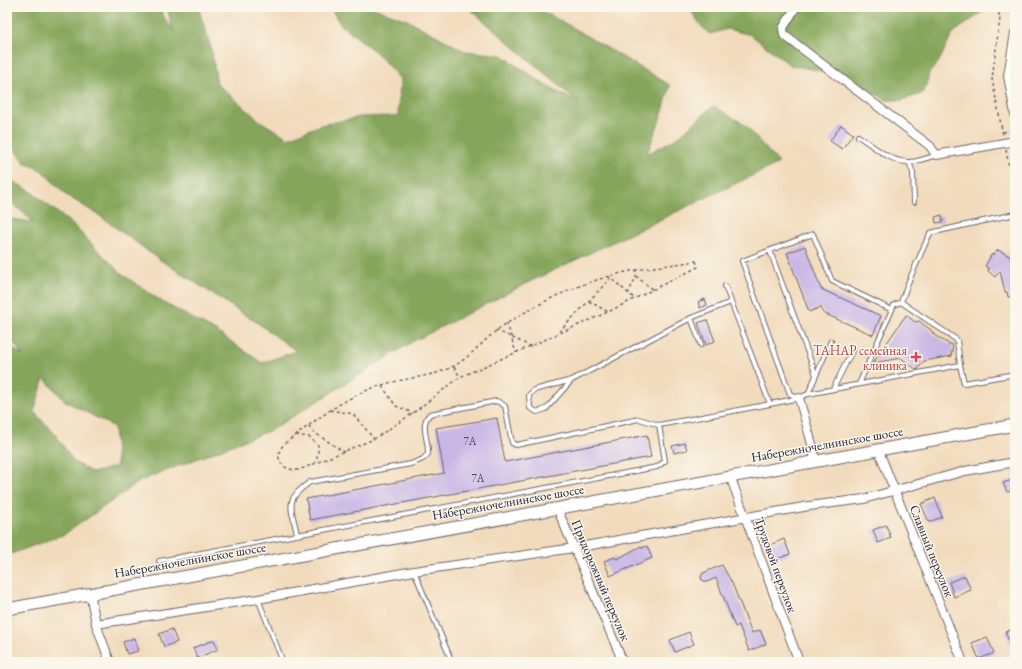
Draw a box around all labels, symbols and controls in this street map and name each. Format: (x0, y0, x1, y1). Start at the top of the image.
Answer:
place label: ТАНАР семейная клиника (813, 342, 908, 374)
marker: ТАНАР семейная клиника (910, 351, 922, 363)
street label: Набережночелнинское шоссе (750, 422, 904, 466)
house number: 7А (464, 434, 477, 448)
house number: 7А (472, 471, 485, 485)
street label: Набережночелнинское шоссе (431, 480, 585, 524)
street label: Славный переулок (906, 502, 959, 600)
street label: Трудовой переулок (751, 515, 801, 616)
street label: Придорожный переулок (568, 517, 635, 644)
street label: Набережночелнинское шоссе (113, 538, 267, 582)

